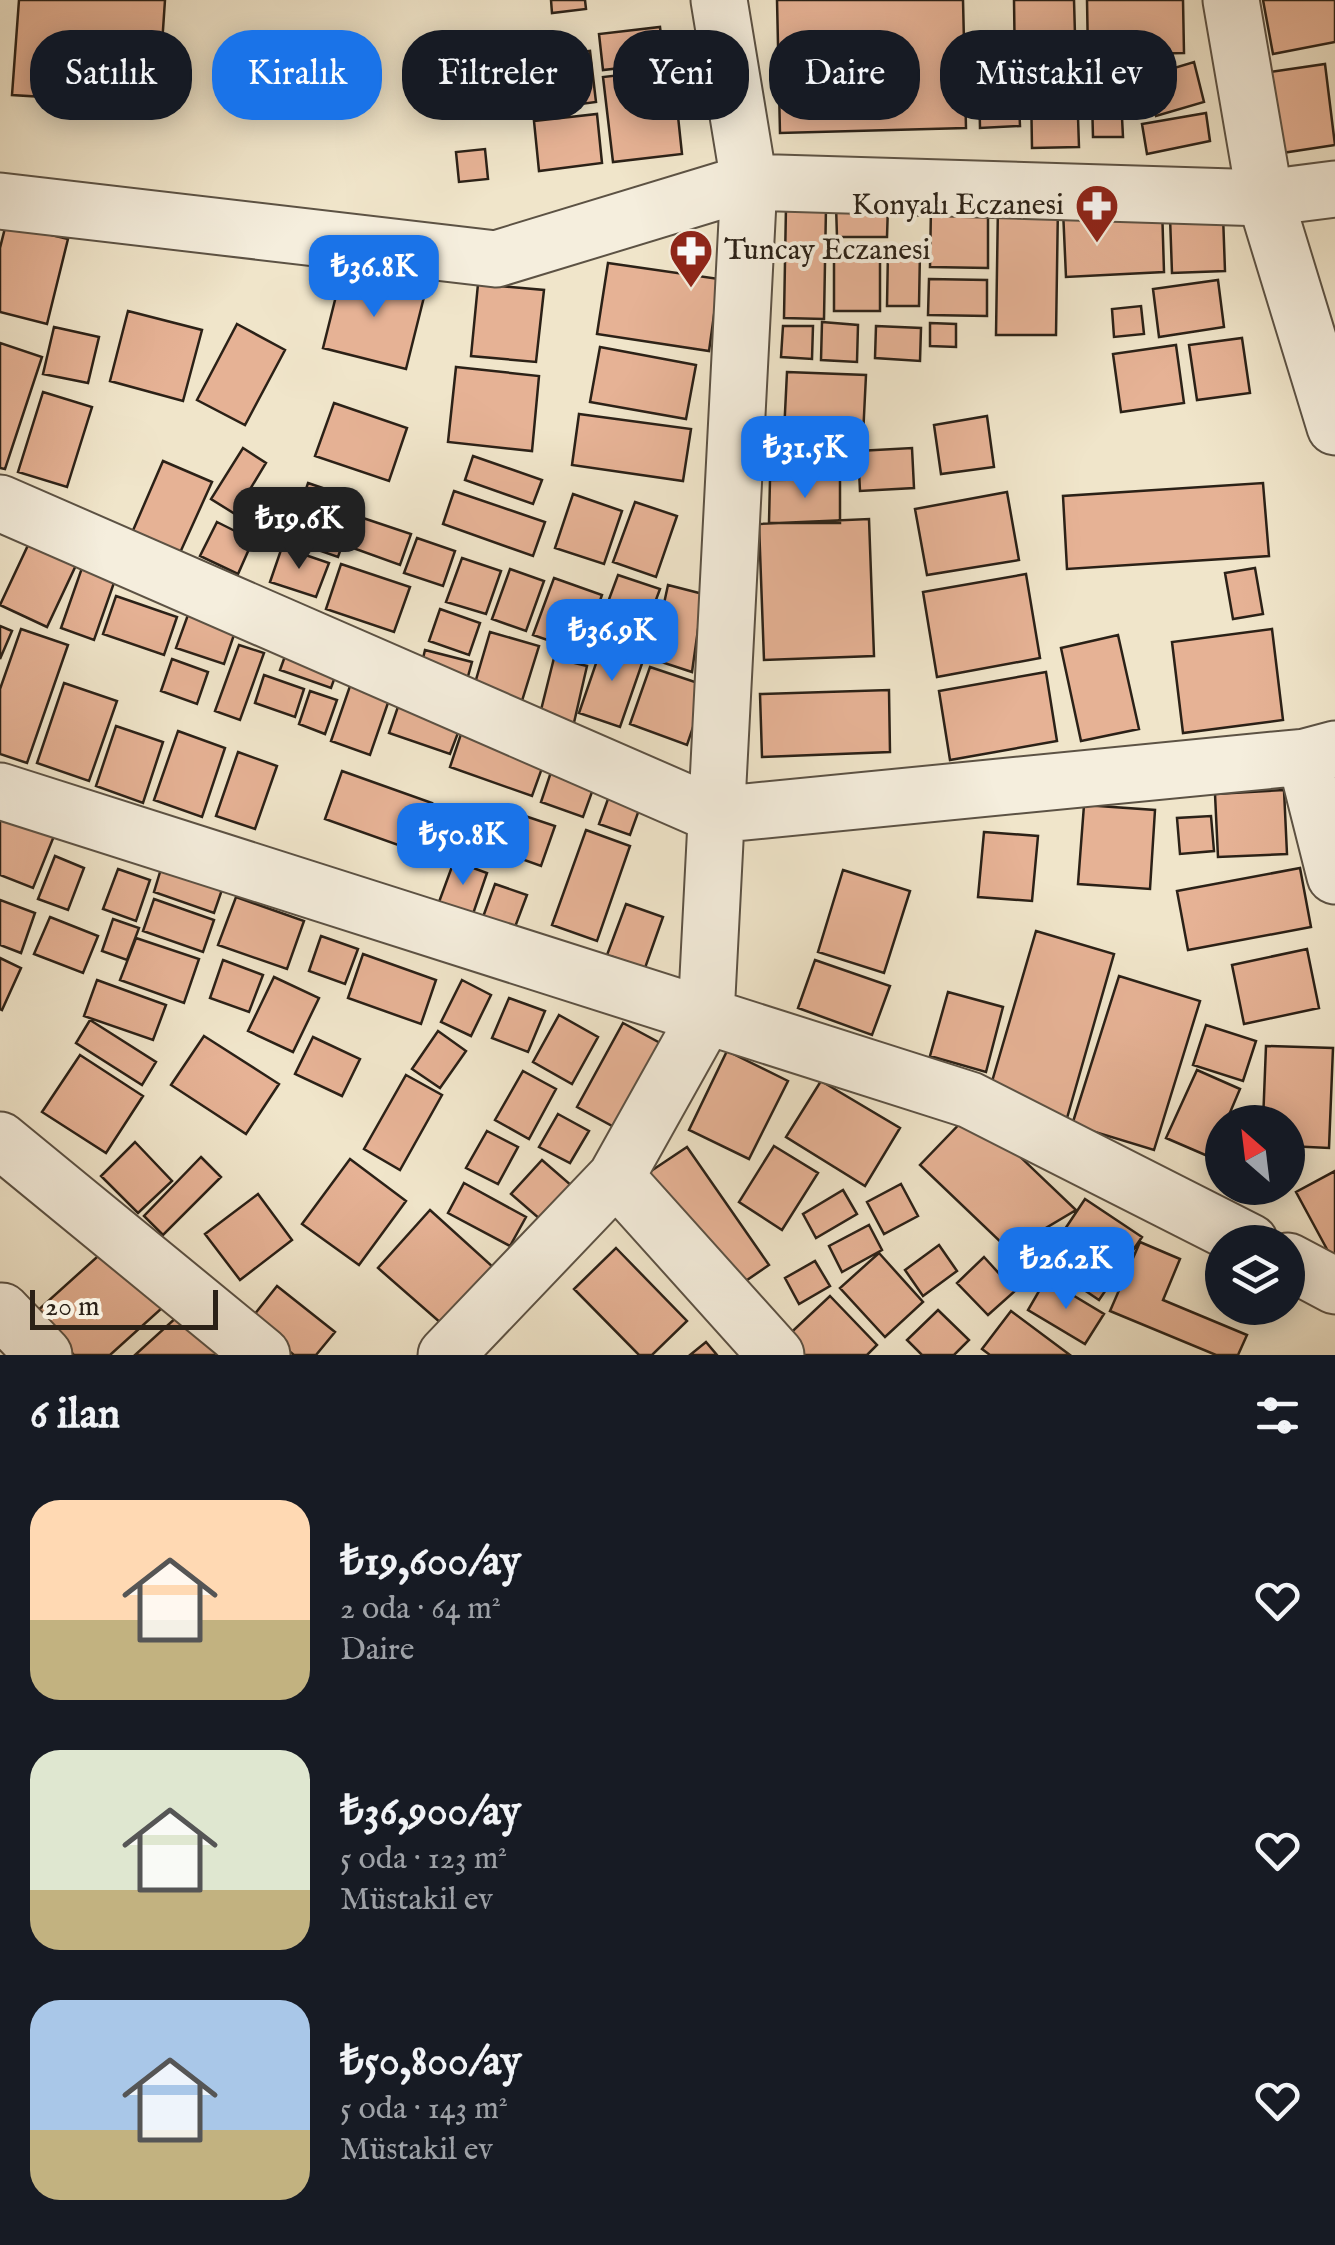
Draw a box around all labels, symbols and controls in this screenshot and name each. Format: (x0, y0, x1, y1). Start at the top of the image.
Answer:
chip: Satılık (30, 30, 192, 120)
chip: Kiralık (212, 30, 382, 120)
chip: Filtreler (402, 30, 593, 120)
chip: Yeni (613, 30, 749, 120)
chip: Daire (769, 30, 920, 120)
chip: Müstakil ev (940, 30, 1177, 120)
pharmacy icon: Konyalı Eczanesi (1074, 183, 1120, 244)
place label: Konyalı Eczanesi (851, 187, 1064, 225)
pharmacy icon: Tuncay Eczanesi (668, 228, 714, 289)
place label: Tuncay Eczanesi (724, 232, 930, 270)
pin: ₺36.8K (293, 235, 455, 320)
text: ₺36.8K (331, 247, 417, 288)
pin: ₺31.5K (724, 416, 886, 501)
text: ₺31.5K (763, 428, 847, 469)
pin: ₺19.6K (218, 487, 380, 572)
text: ₺19.6K (255, 499, 343, 540)
pin: ₺36.9K (531, 599, 693, 684)
text: ₺36.9K (568, 611, 656, 652)
pin: ₺50.8K (382, 803, 544, 888)
text: ₺50.8K (419, 815, 507, 856)
north arrow (1205, 1105, 1305, 1205)
map controls (1205, 1105, 1305, 1325)
button: layers (1205, 1225, 1305, 1325)
pin: ₺26.2K (985, 1227, 1147, 1312)
text: ₺26.2K (1020, 1239, 1112, 1280)
scale bar (30, 1285, 218, 1330)
text: 20 m (45, 1290, 100, 1325)
icon: filters (1250, 1388, 1305, 1443)
text: 6 ilan (30, 1389, 120, 1442)
text: ₺19,600/ay (340, 1536, 521, 1589)
icon: home (110, 1540, 230, 1660)
icon: heart (1250, 1573, 1305, 1628)
text: 2 oda · 64 m² (340, 1589, 501, 1630)
text: Daire (340, 1630, 415, 1671)
text: ₺36,900/ay (340, 1786, 521, 1839)
icon: home (110, 1790, 230, 1910)
icon: heart (1250, 1823, 1305, 1878)
text: 5 oda · 123 m² (340, 1839, 507, 1880)
text: Müstakil ev (340, 1880, 493, 1921)
text: ₺50,800/ay (340, 2036, 521, 2089)
icon: home (110, 2040, 230, 2160)
icon: heart (1250, 2073, 1305, 2128)
text: 5 oda · 143 m² (340, 2089, 508, 2130)
text: Müstakil ev (340, 2130, 493, 2171)

